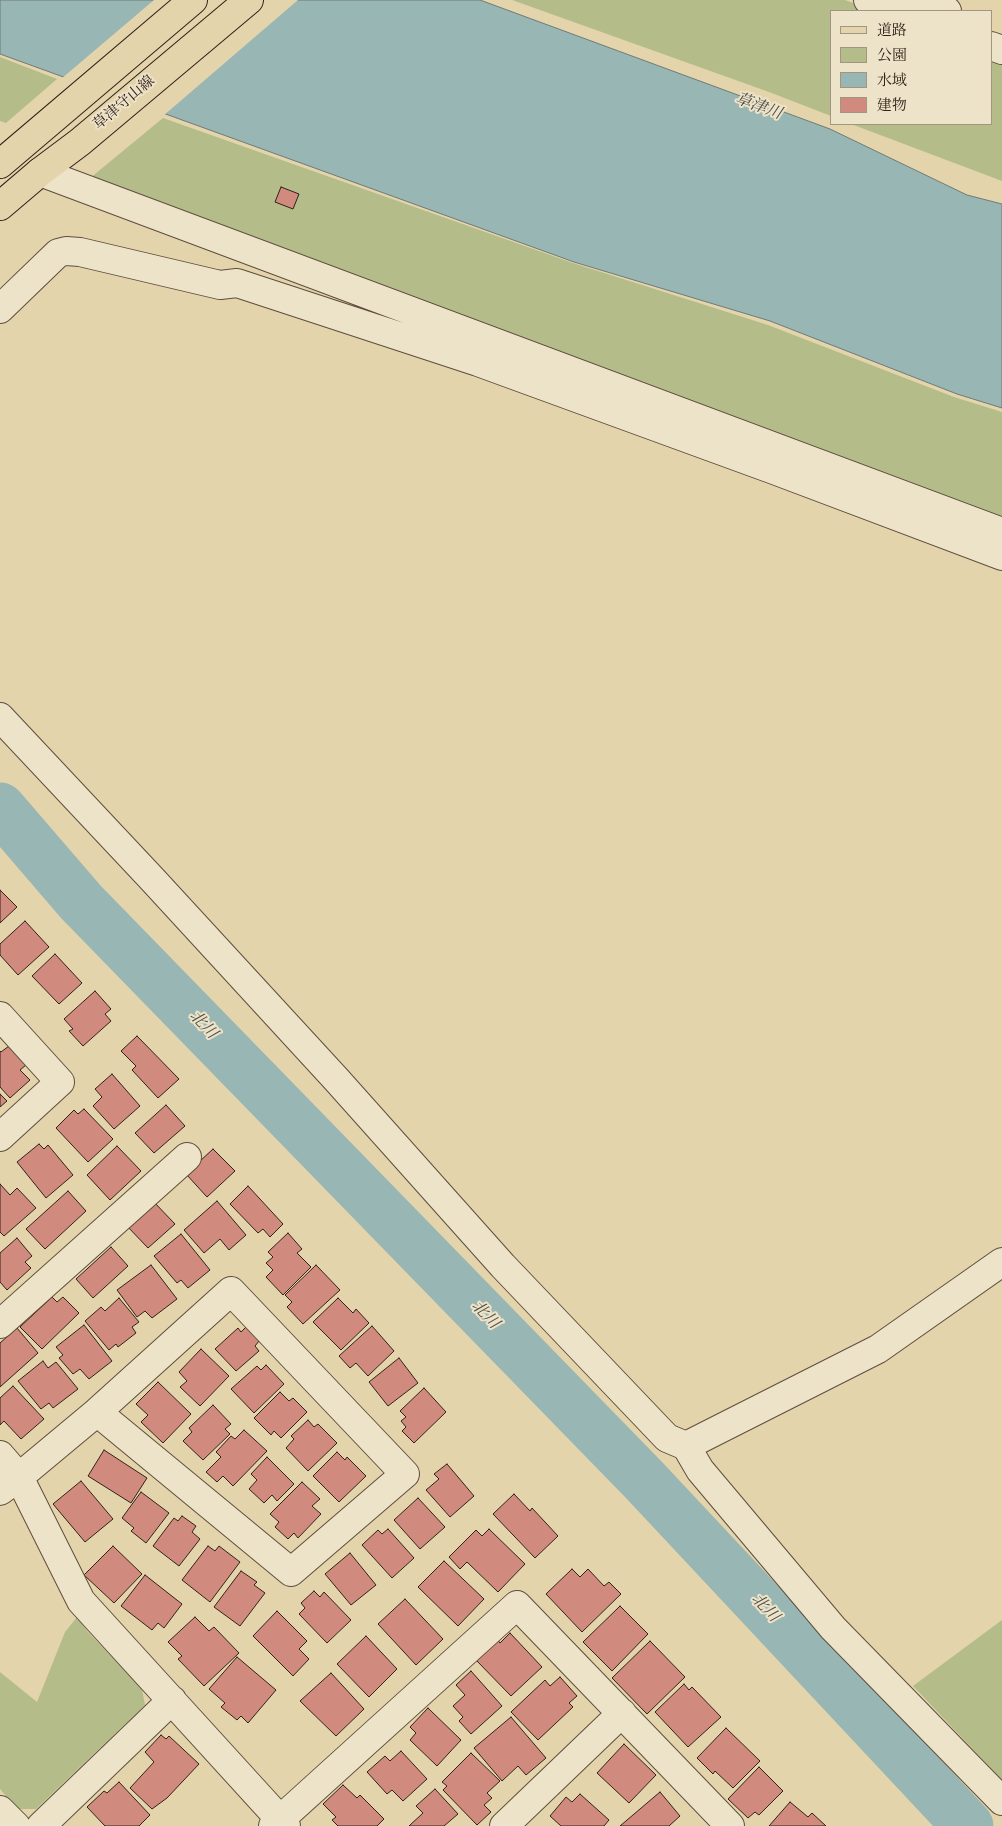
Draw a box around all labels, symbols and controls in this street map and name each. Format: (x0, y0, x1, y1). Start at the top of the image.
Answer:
legend (830, 10, 992, 125)
text: 道路 (877, 21, 907, 42)
text: 公園 (877, 46, 907, 67)
text: 水域 (877, 71, 907, 92)
street label: 草津守山線 (90, 73, 160, 135)
water label: 草津川 (732, 91, 784, 125)
text: 建物 (877, 96, 907, 117)
water label: 北川 (184, 1008, 220, 1044)
water label: 北川 (466, 1298, 502, 1334)
water label: 北川 (746, 1591, 782, 1627)

